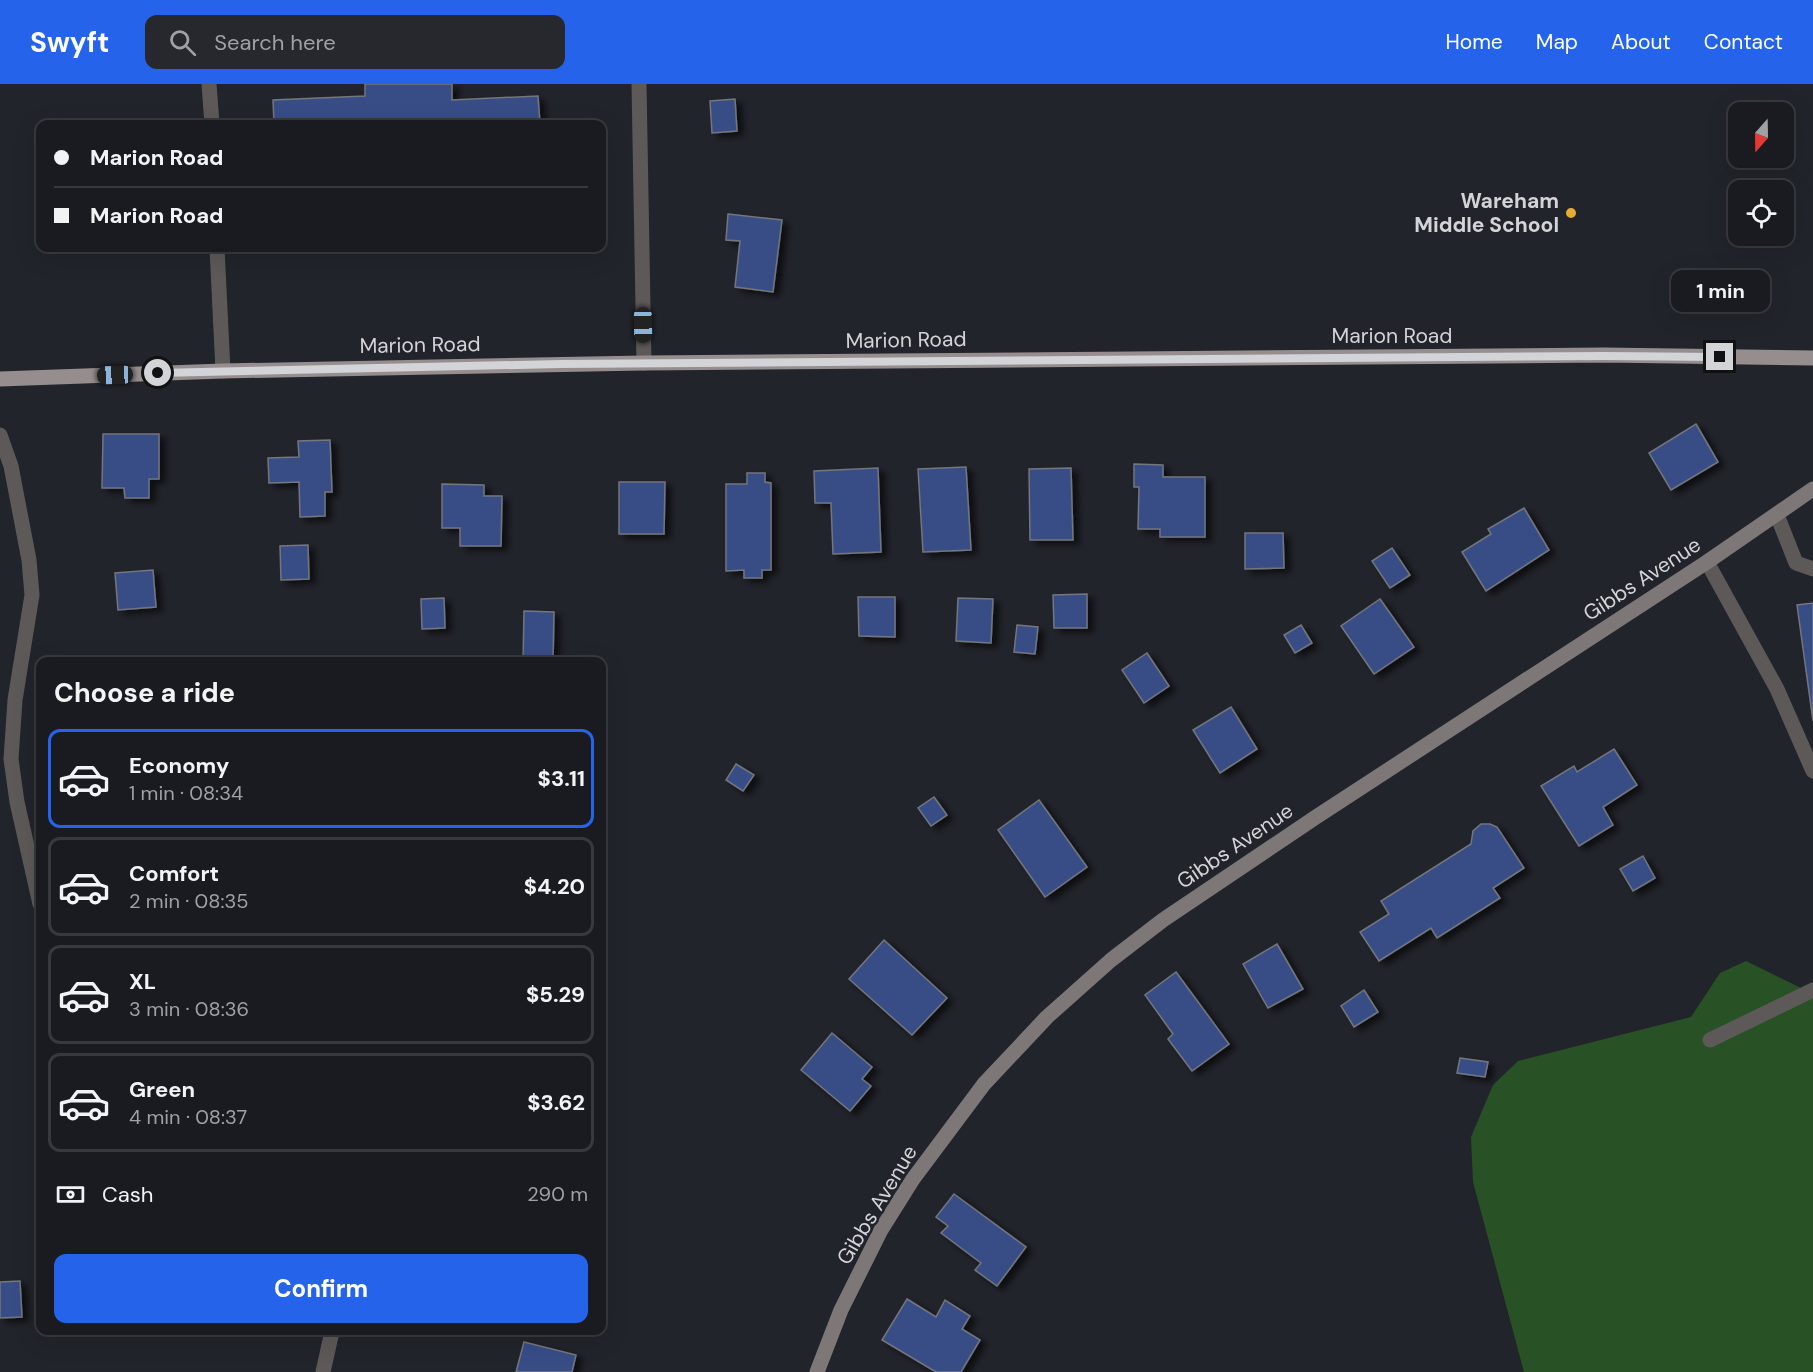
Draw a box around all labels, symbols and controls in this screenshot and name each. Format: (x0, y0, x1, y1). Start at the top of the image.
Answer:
search box (145, 15, 565, 69)
text: Swyft (30, 24, 109, 61)
icon: search (166, 26, 199, 59)
text: Search here (214, 28, 336, 57)
text: Home (1445, 28, 1503, 56)
text: Map (1536, 28, 1578, 56)
text: About (1611, 28, 1671, 56)
text: Contact (1704, 28, 1783, 56)
north arrow (1728, 102, 1794, 168)
map controls (1728, 102, 1794, 246)
text: Marion Road (90, 143, 224, 172)
button: locate (1728, 180, 1794, 246)
place label: Wareham Middle School (1414, 187, 1559, 239)
text: Marion Road (90, 201, 224, 230)
marker: Wareham Middle School (1564, 206, 1578, 220)
callout: 1 min (1670, 270, 1770, 312)
text: 1 min (1696, 278, 1745, 304)
car (634, 307, 652, 343)
street label: Marion Road (1332, 322, 1452, 350)
street label: Marion Road (845, 325, 967, 355)
street label: Marion Road (359, 330, 481, 360)
route end (1706, 343, 1733, 370)
route start (144, 359, 171, 386)
car (97, 365, 133, 385)
street label: Gibbs Avenue (1578, 531, 1706, 627)
text: Choose a ride (54, 675, 235, 710)
text: Economy (129, 751, 229, 780)
icon: car (57, 752, 111, 806)
text: $3.11 (538, 764, 585, 793)
text: 1 min · 08:34 (129, 780, 243, 806)
street label: Gibbs Avenue (1171, 797, 1299, 895)
text: Comfort (129, 859, 219, 888)
icon: car (57, 860, 111, 914)
text: $4.20 (524, 872, 585, 901)
text: 2 min · 08:35 (129, 888, 248, 914)
text: XL (129, 967, 156, 996)
icon: car (57, 968, 111, 1022)
text: $5.29 (526, 980, 585, 1009)
text: 3 min · 08:36 (129, 996, 249, 1022)
text: Green (129, 1075, 195, 1104)
icon: car (57, 1076, 111, 1130)
text: $3.62 (527, 1088, 585, 1117)
text: 4 min · 08:37 (129, 1104, 247, 1130)
street label: Gibbs Avenue (830, 1140, 924, 1270)
icon: cash (54, 1178, 87, 1211)
text: Cash (102, 1180, 153, 1209)
text: 290 m (527, 1181, 588, 1207)
button: Confirm (54, 1254, 588, 1323)

